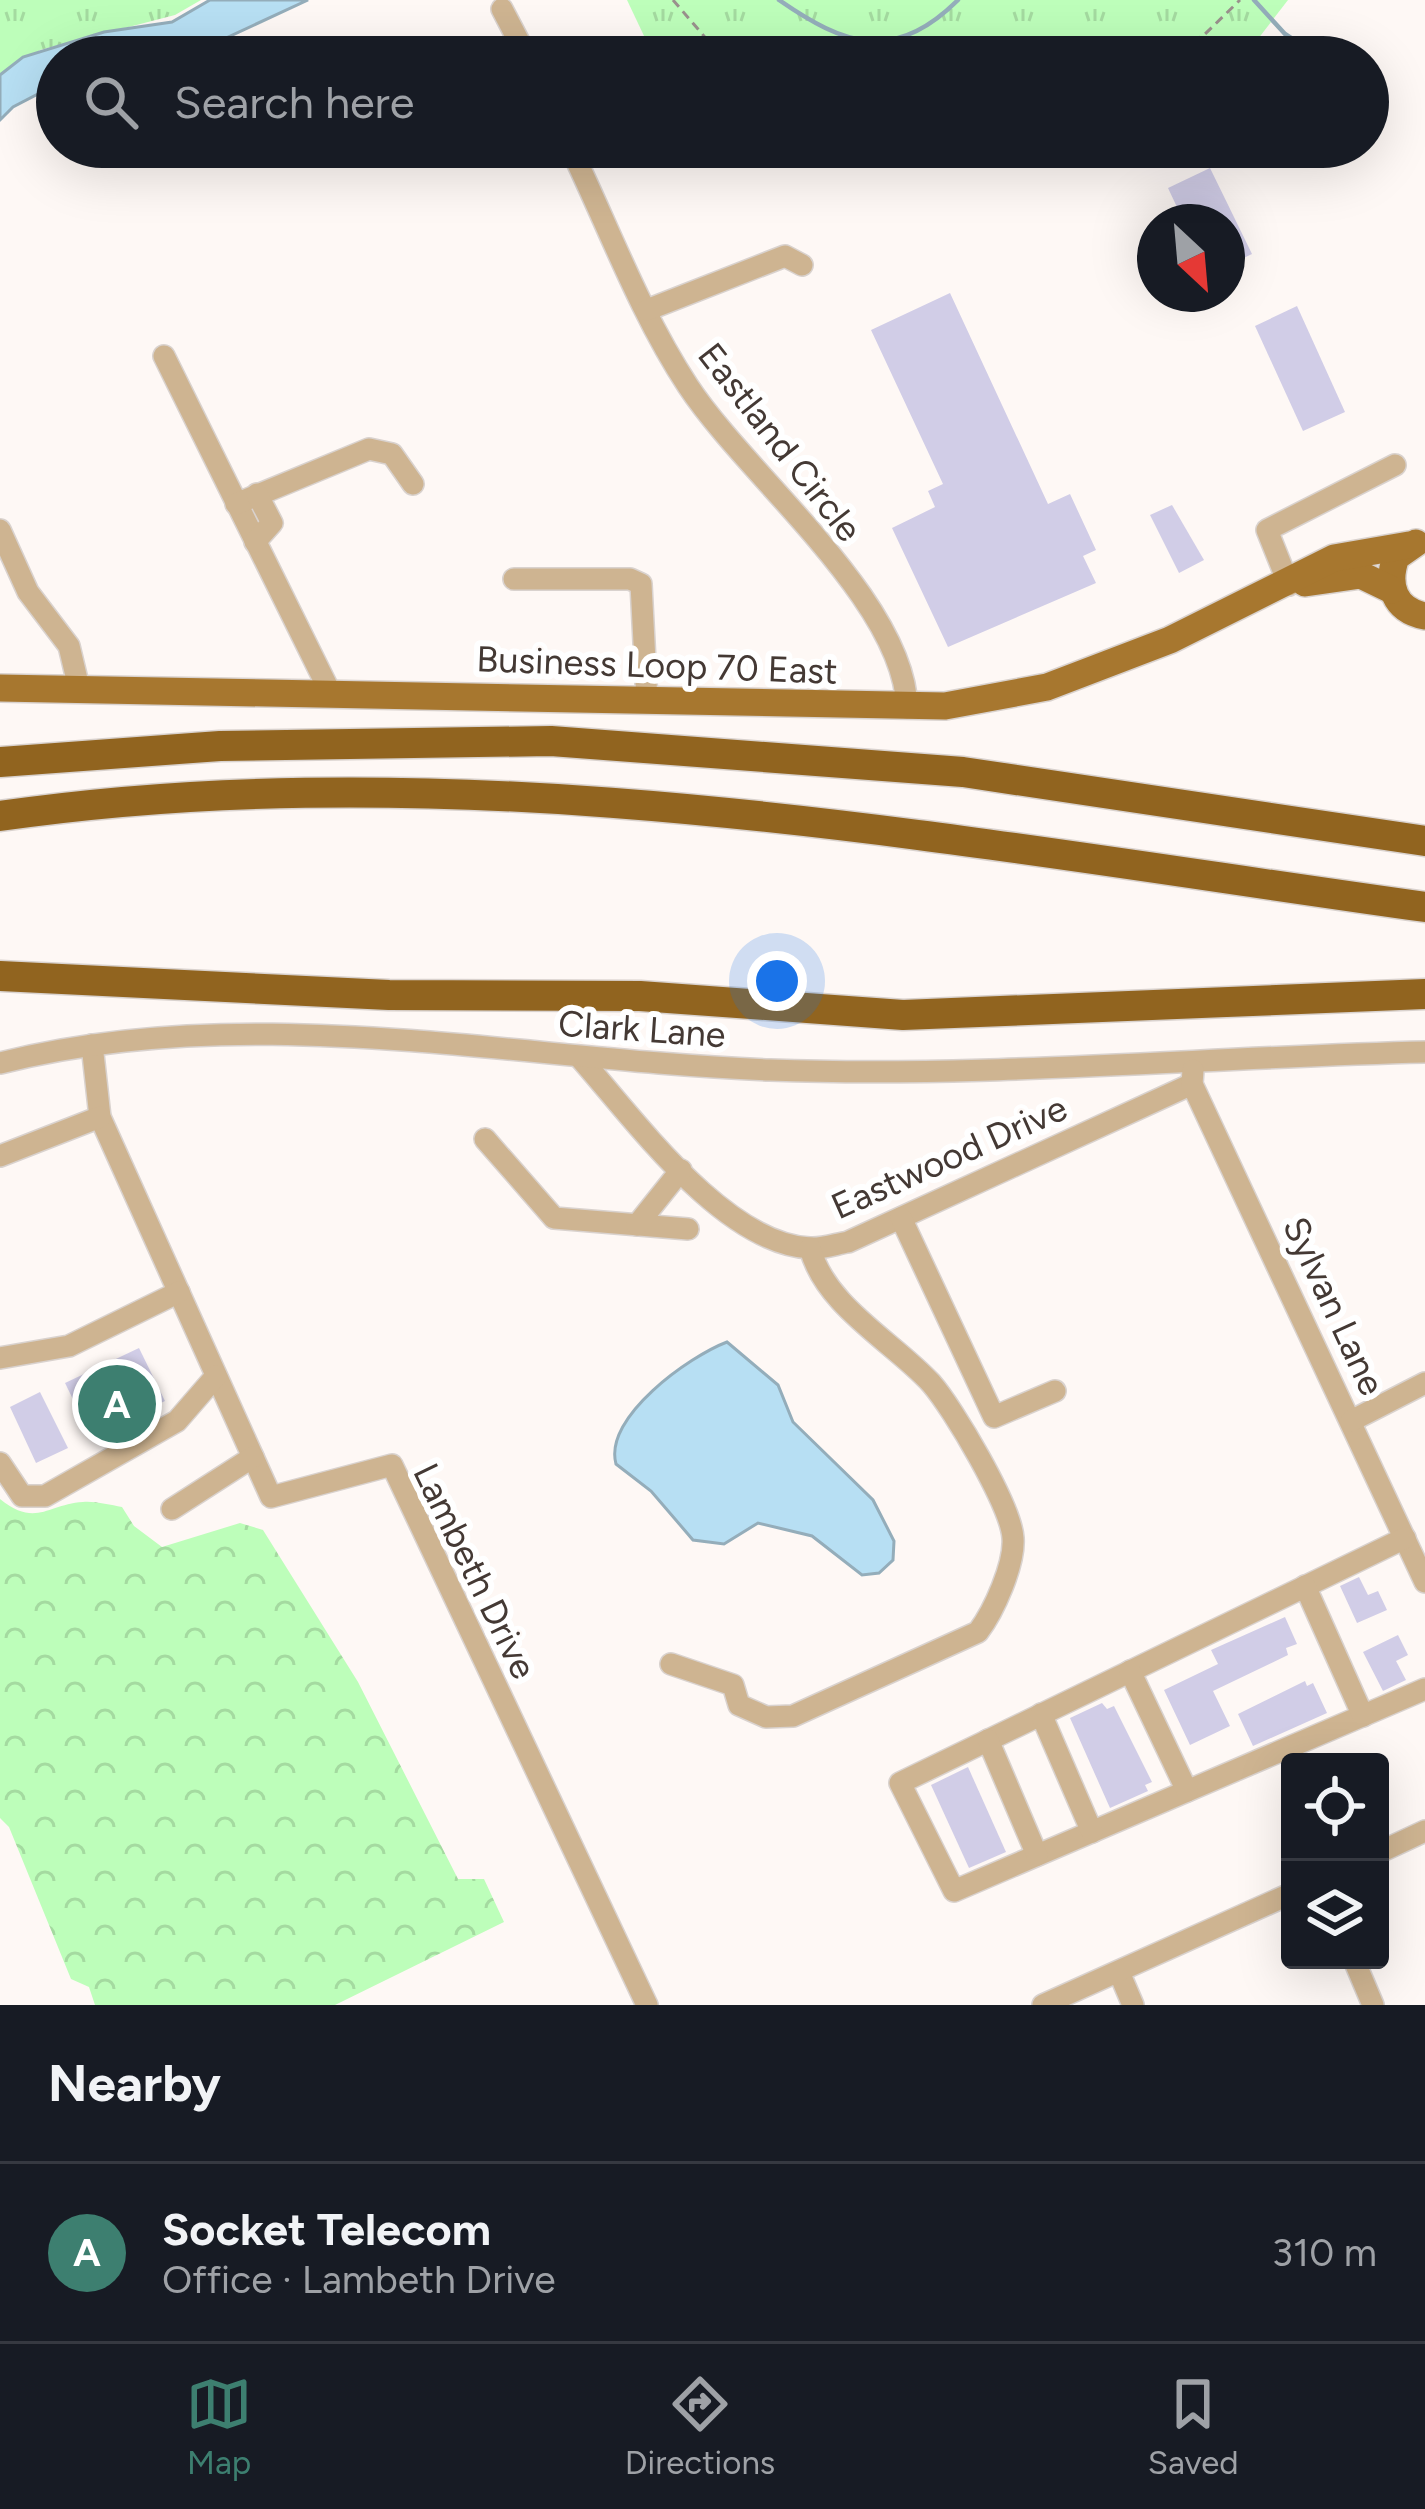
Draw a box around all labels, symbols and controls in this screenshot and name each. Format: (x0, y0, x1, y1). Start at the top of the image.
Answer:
search box (36, 36, 1389, 168)
icon: search (78, 69, 144, 135)
text: Search here (174, 75, 414, 129)
north arrow (1137, 204, 1245, 312)
street label: Eastland Circle (689, 334, 871, 550)
street label: Business Loop 70 East (476, 637, 838, 693)
your location (747, 951, 807, 1011)
street label: Clark Lane (557, 1002, 727, 1056)
street label: Eastwood Drive (825, 1086, 1073, 1228)
street label: Sylvan Lane (1274, 1210, 1394, 1402)
pin: A (78, 1359, 156, 1449)
street label: Lambeth Drive (404, 1456, 546, 1686)
map controls (1281, 1753, 1389, 1969)
button: locate (1281, 1753, 1389, 1861)
button: layers (1281, 1861, 1389, 1969)
text: Nearby (48, 2053, 221, 2114)
text: Socket Telecom (162, 2202, 491, 2256)
text: A (73, 2229, 101, 2276)
text: 310 m (1272, 2229, 1377, 2276)
text: Office · Lambeth Drive (162, 2256, 555, 2303)
tab: Map (186, 2371, 252, 2482)
tab: Directions (625, 2371, 775, 2482)
tab: Saved (1148, 2371, 1239, 2482)

